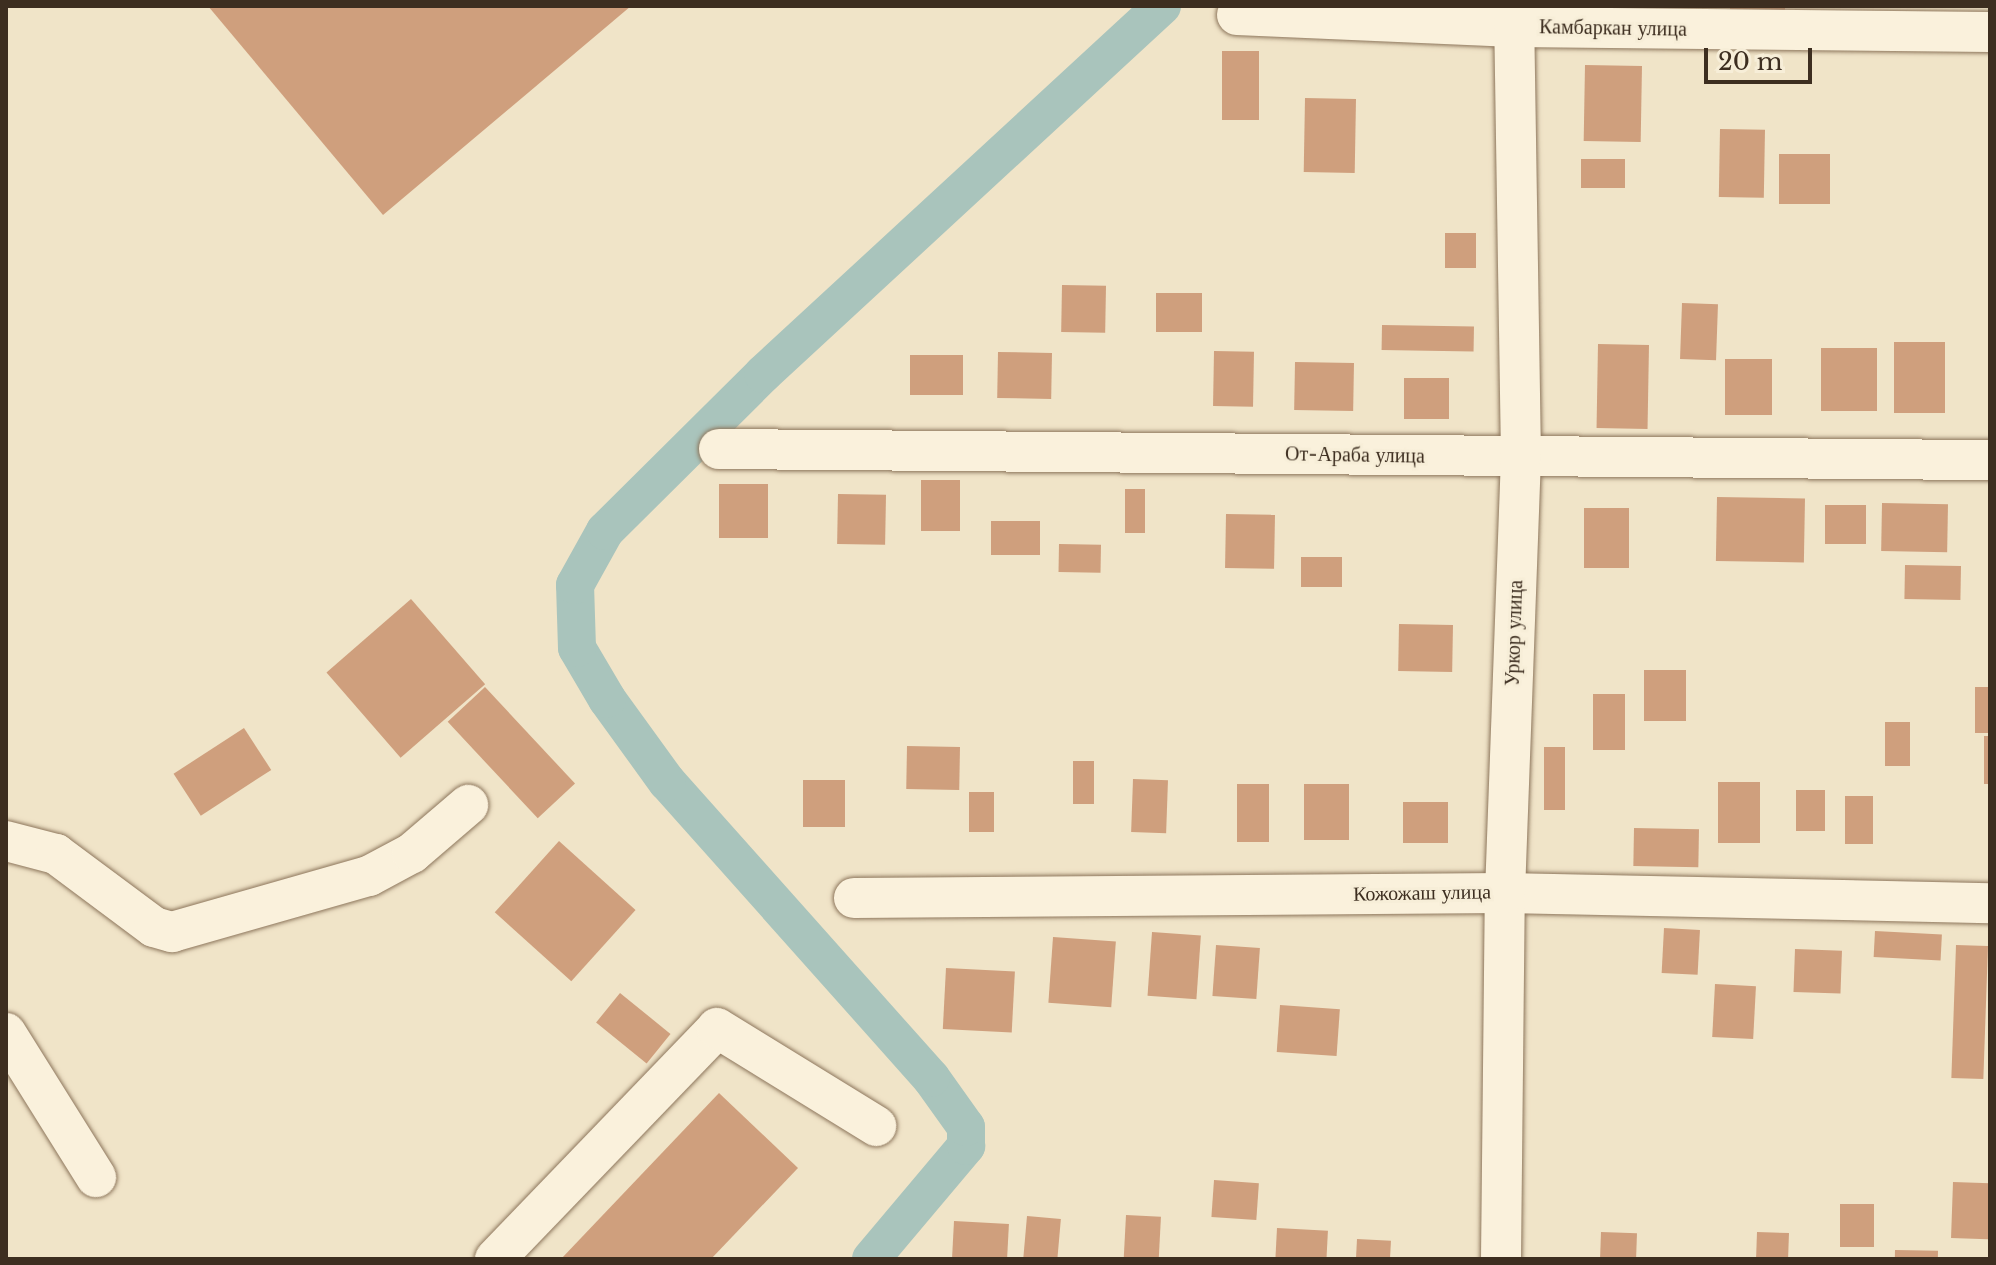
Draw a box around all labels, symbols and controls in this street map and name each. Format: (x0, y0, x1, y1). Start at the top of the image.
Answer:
street label: Камбаркан улица (1539, 15, 1687, 41)
scale bar (1708, 32, 1816, 82)
text: 20 m (1718, 47, 1783, 76)
street label: От-Араба улица (1285, 442, 1425, 468)
street label: Уркор улица (1500, 579, 1528, 687)
street label: Кожожаш улица (1353, 880, 1491, 906)

